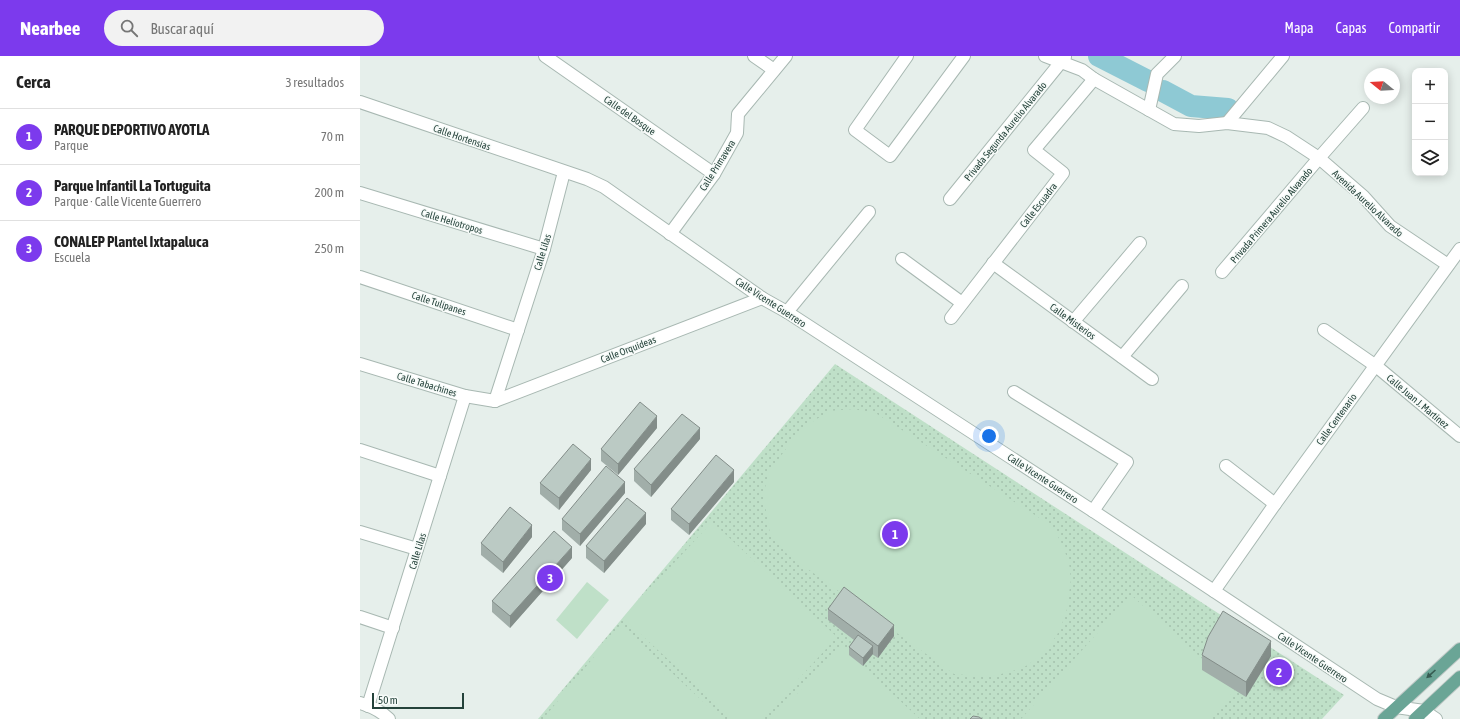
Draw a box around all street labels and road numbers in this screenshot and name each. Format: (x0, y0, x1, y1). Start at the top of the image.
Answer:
street label: Privada Segunda Aurelio Alvarado (962, 79, 1049, 183)
street label: Calle del Bosque (602, 94, 658, 138)
street label: Calle Hortensias (432, 123, 492, 153)
street label: Calle Primavera (697, 137, 738, 193)
street label: Privada Primera Aurelio Alvarado (1228, 165, 1315, 265)
street label: Avenida Aurelio Alvarado (1330, 168, 1405, 239)
street label: Calle Escuadra (1018, 181, 1059, 230)
street label: Calle Heliotropos (420, 207, 484, 236)
street label: Calle Lilas (532, 232, 553, 272)
street label: Calle Vicente Guerrero (733, 275, 808, 330)
street label: Calle Tulipanes (410, 290, 468, 318)
street label: Calle Misterios (1048, 301, 1098, 342)
street label: Calle Orquídeas (599, 334, 658, 365)
street label: Calle Tabachines (396, 370, 458, 399)
street label: Calle Juan J. Martínez (1384, 372, 1451, 431)
street label: Calle Centenario (1314, 391, 1359, 447)
street label: Calle Vicente Guerrero (1005, 451, 1080, 506)
street label: Calle Lilas (407, 531, 428, 571)
street label: Calle Vicente Guerrero (1276, 630, 1350, 685)

